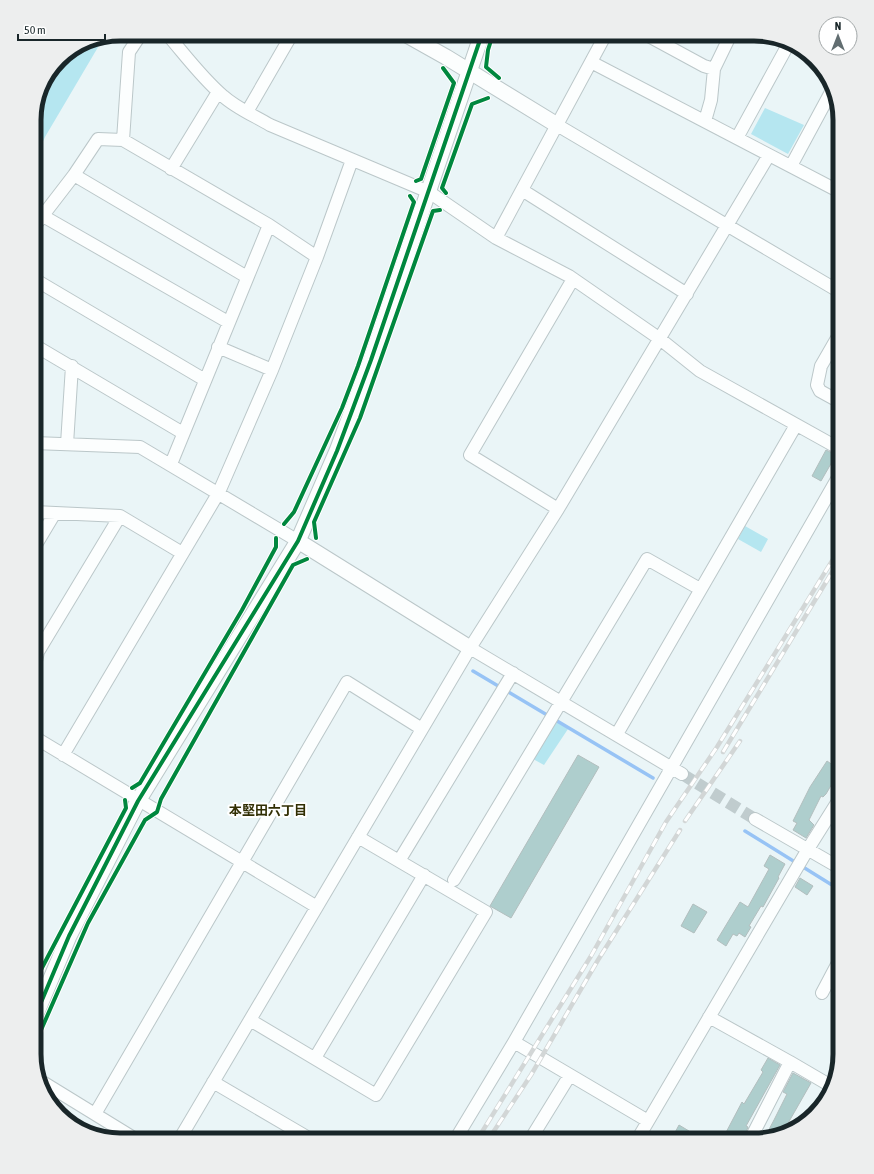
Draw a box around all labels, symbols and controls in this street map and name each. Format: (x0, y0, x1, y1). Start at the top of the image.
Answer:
scale bar (18, 16, 105, 42)
north arrow (818, 16, 858, 56)
text: N (835, 20, 841, 32)
text: 50 m (24, 23, 46, 37)
district label: 本堅田六丁目 (229, 803, 307, 818)

